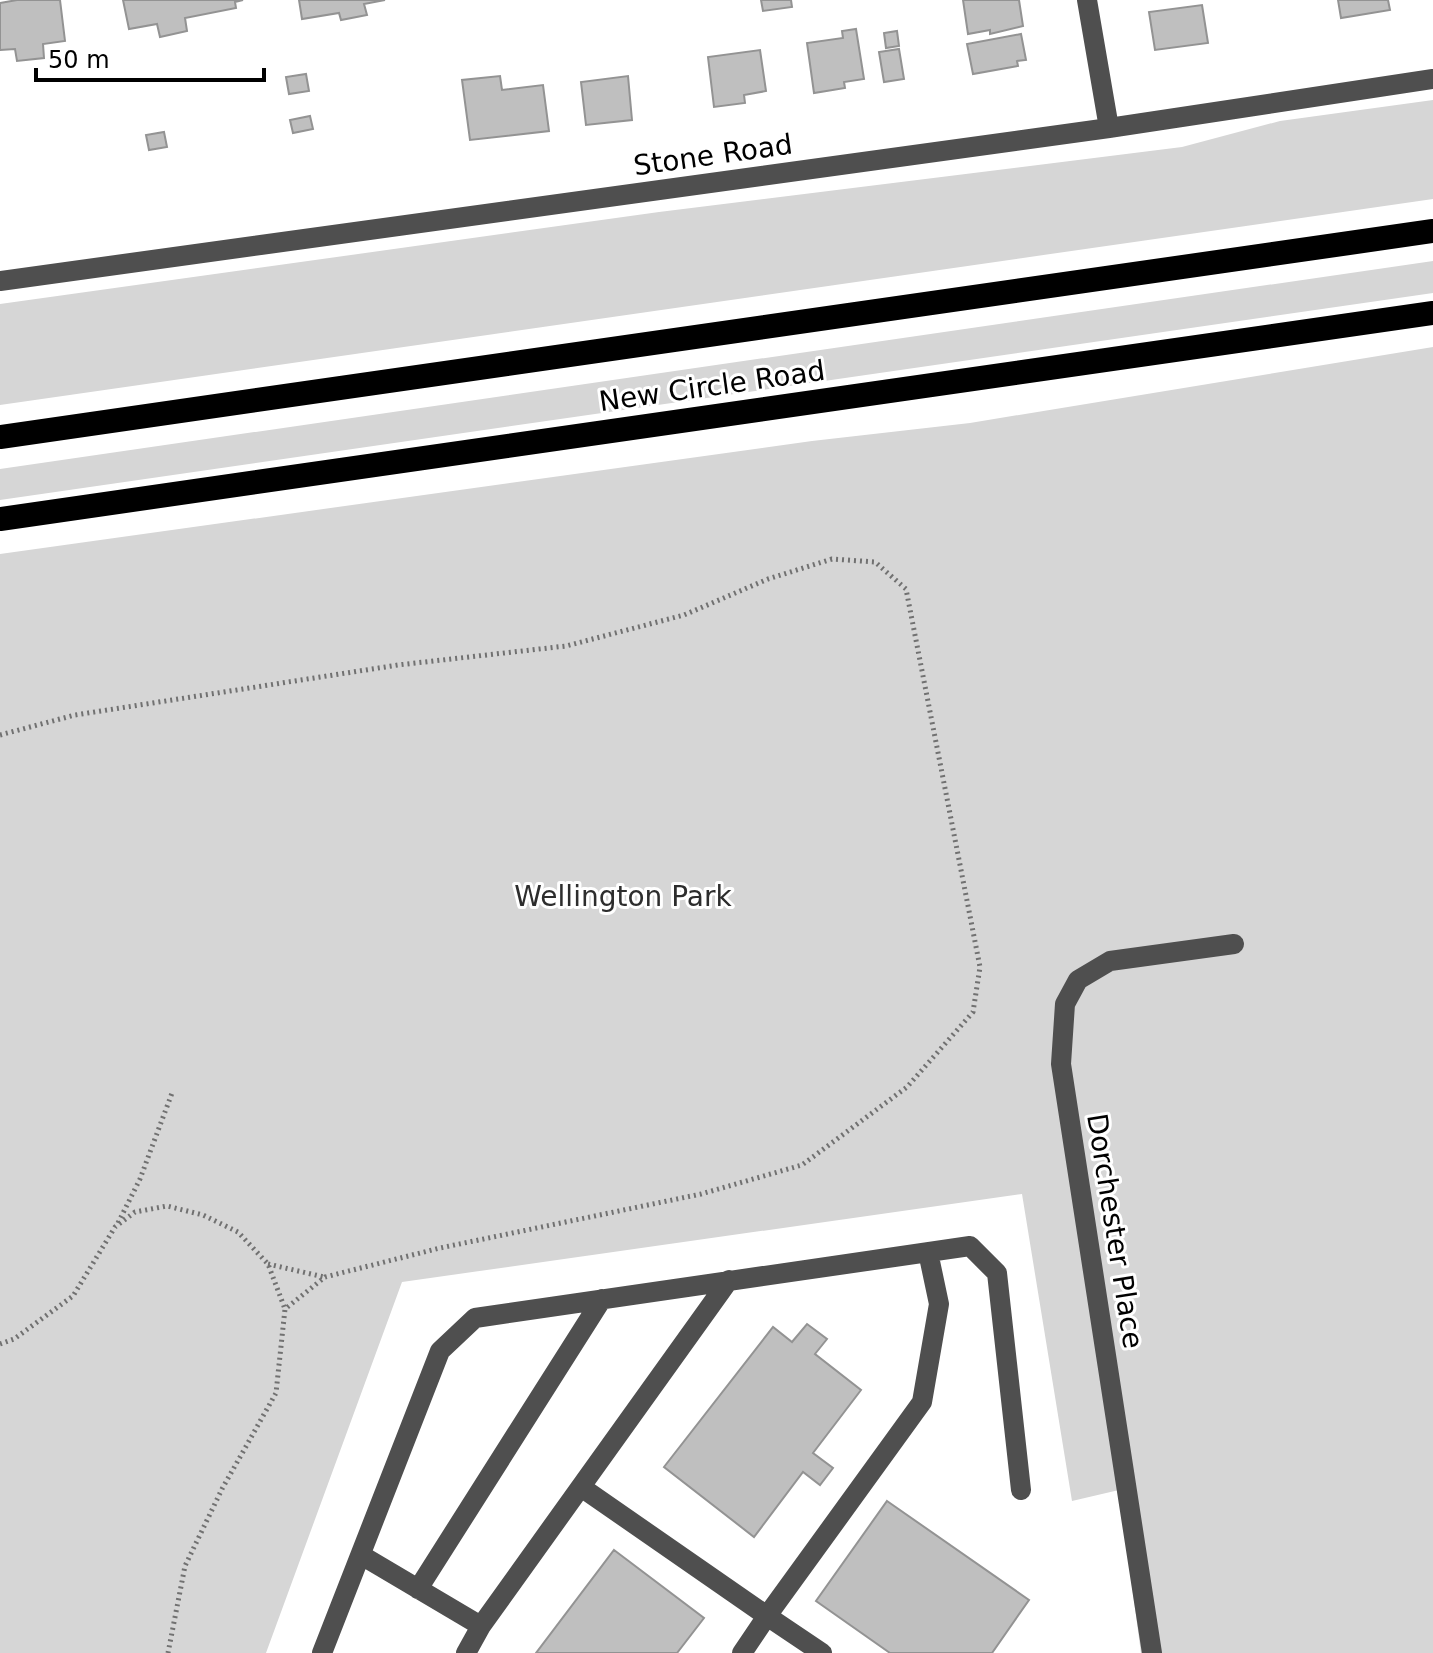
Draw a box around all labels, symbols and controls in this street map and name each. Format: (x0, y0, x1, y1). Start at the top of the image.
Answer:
scale bar (36, 32, 264, 82)
text: 50 m (48, 46, 110, 74)
street label: Stone Road (631, 128, 795, 182)
street label: New Circle Road (597, 354, 827, 418)
park label: Wellington Park (514, 880, 732, 913)
street label: Dorchester Place (1080, 1111, 1150, 1351)

